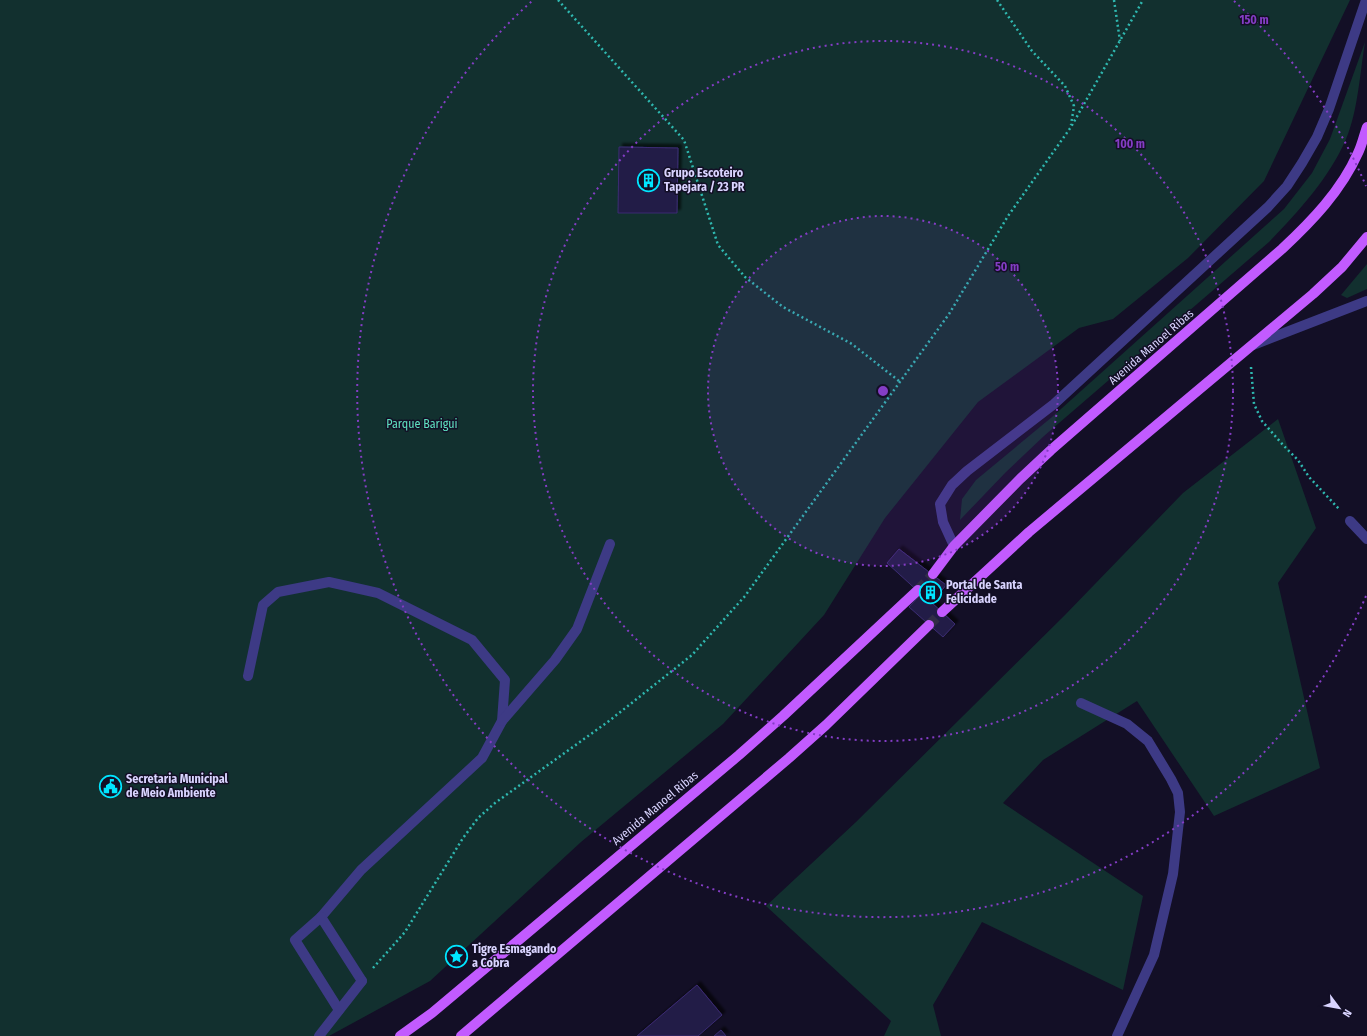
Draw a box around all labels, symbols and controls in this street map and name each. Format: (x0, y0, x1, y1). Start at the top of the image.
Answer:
text: 150 m (1239, 13, 1269, 27)
text: 100 m (1115, 137, 1145, 151)
place label: Grupo Escoteiro Tapejara / 23 PR (664, 166, 745, 194)
building icon: Grupo Escoteiro Tapejara / 23 PR (635, 167, 661, 193)
text: 50 m (995, 260, 1019, 274)
street label: Avenida Manoel Ribas (1106, 306, 1196, 388)
centre of rings (876, 384, 890, 398)
park label: Parque Barigui (386, 417, 458, 431)
place label: Portal de Santa Felicidade (946, 578, 1022, 606)
building icon: Portal de Santa Felicidade (917, 579, 943, 605)
street label: Avenida Manoel Ribas (609, 768, 701, 848)
place label: Secretaria Municipal de Meio Ambiente (126, 772, 229, 800)
public building icon: Secretaria Municipal de Meio Ambiente (98, 773, 124, 799)
place label: Tigre Esmagando a Cobra (472, 942, 557, 970)
place icon: Tigre Esmagando a Cobra (444, 943, 470, 969)
north arrow (1319, 988, 1359, 1028)
text: N (1340, 1007, 1354, 1019)

